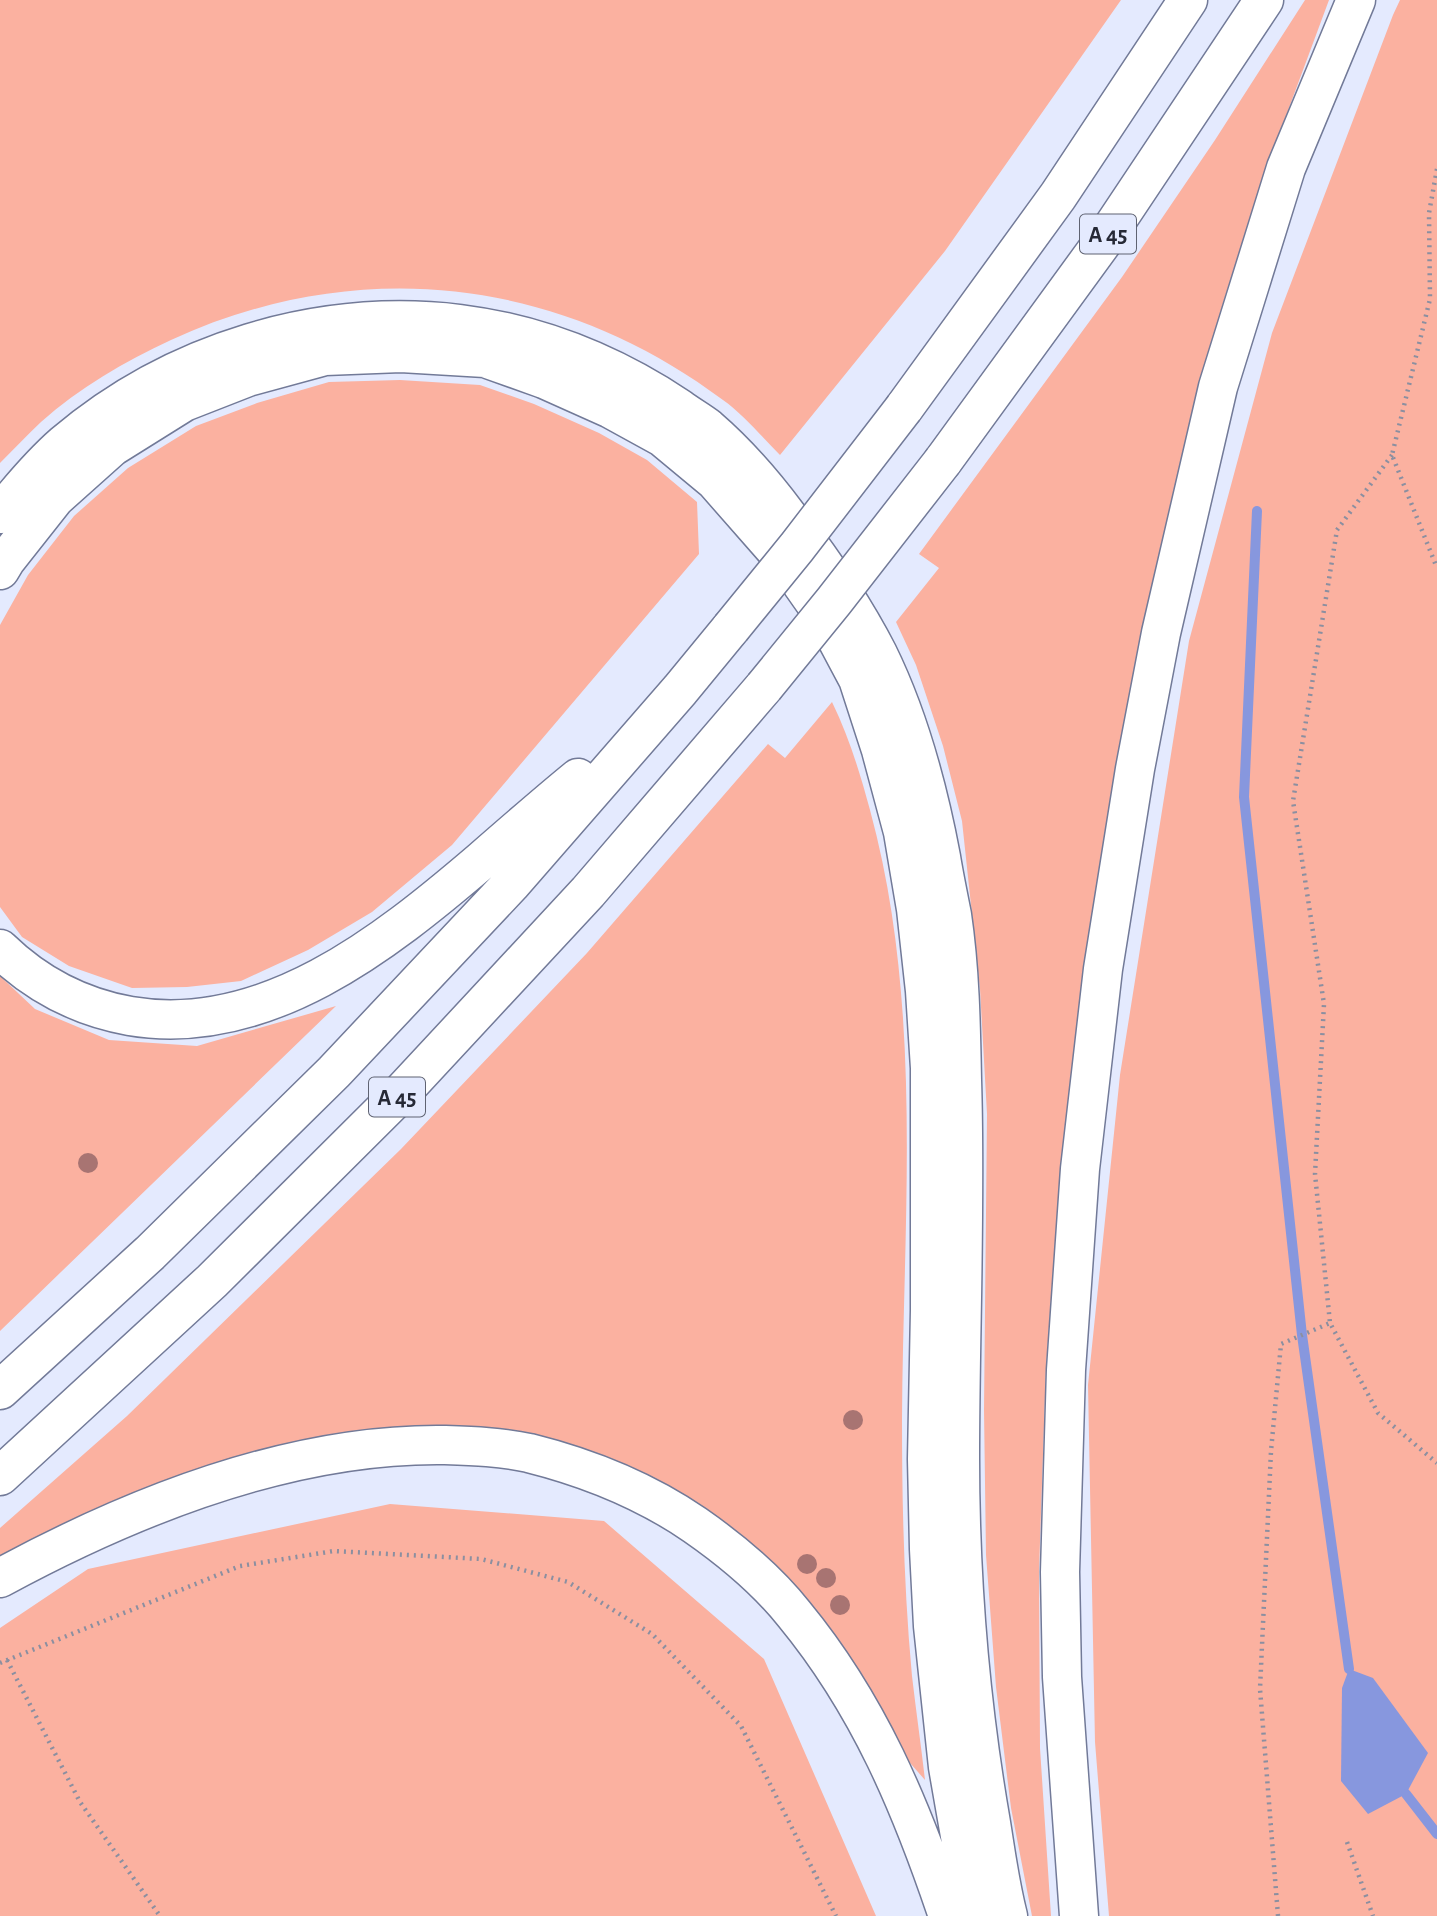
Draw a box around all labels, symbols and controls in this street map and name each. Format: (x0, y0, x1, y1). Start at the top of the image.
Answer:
road number: A 45 (1080, 215, 1136, 254)
road number: A 45 (369, 1078, 425, 1116)

